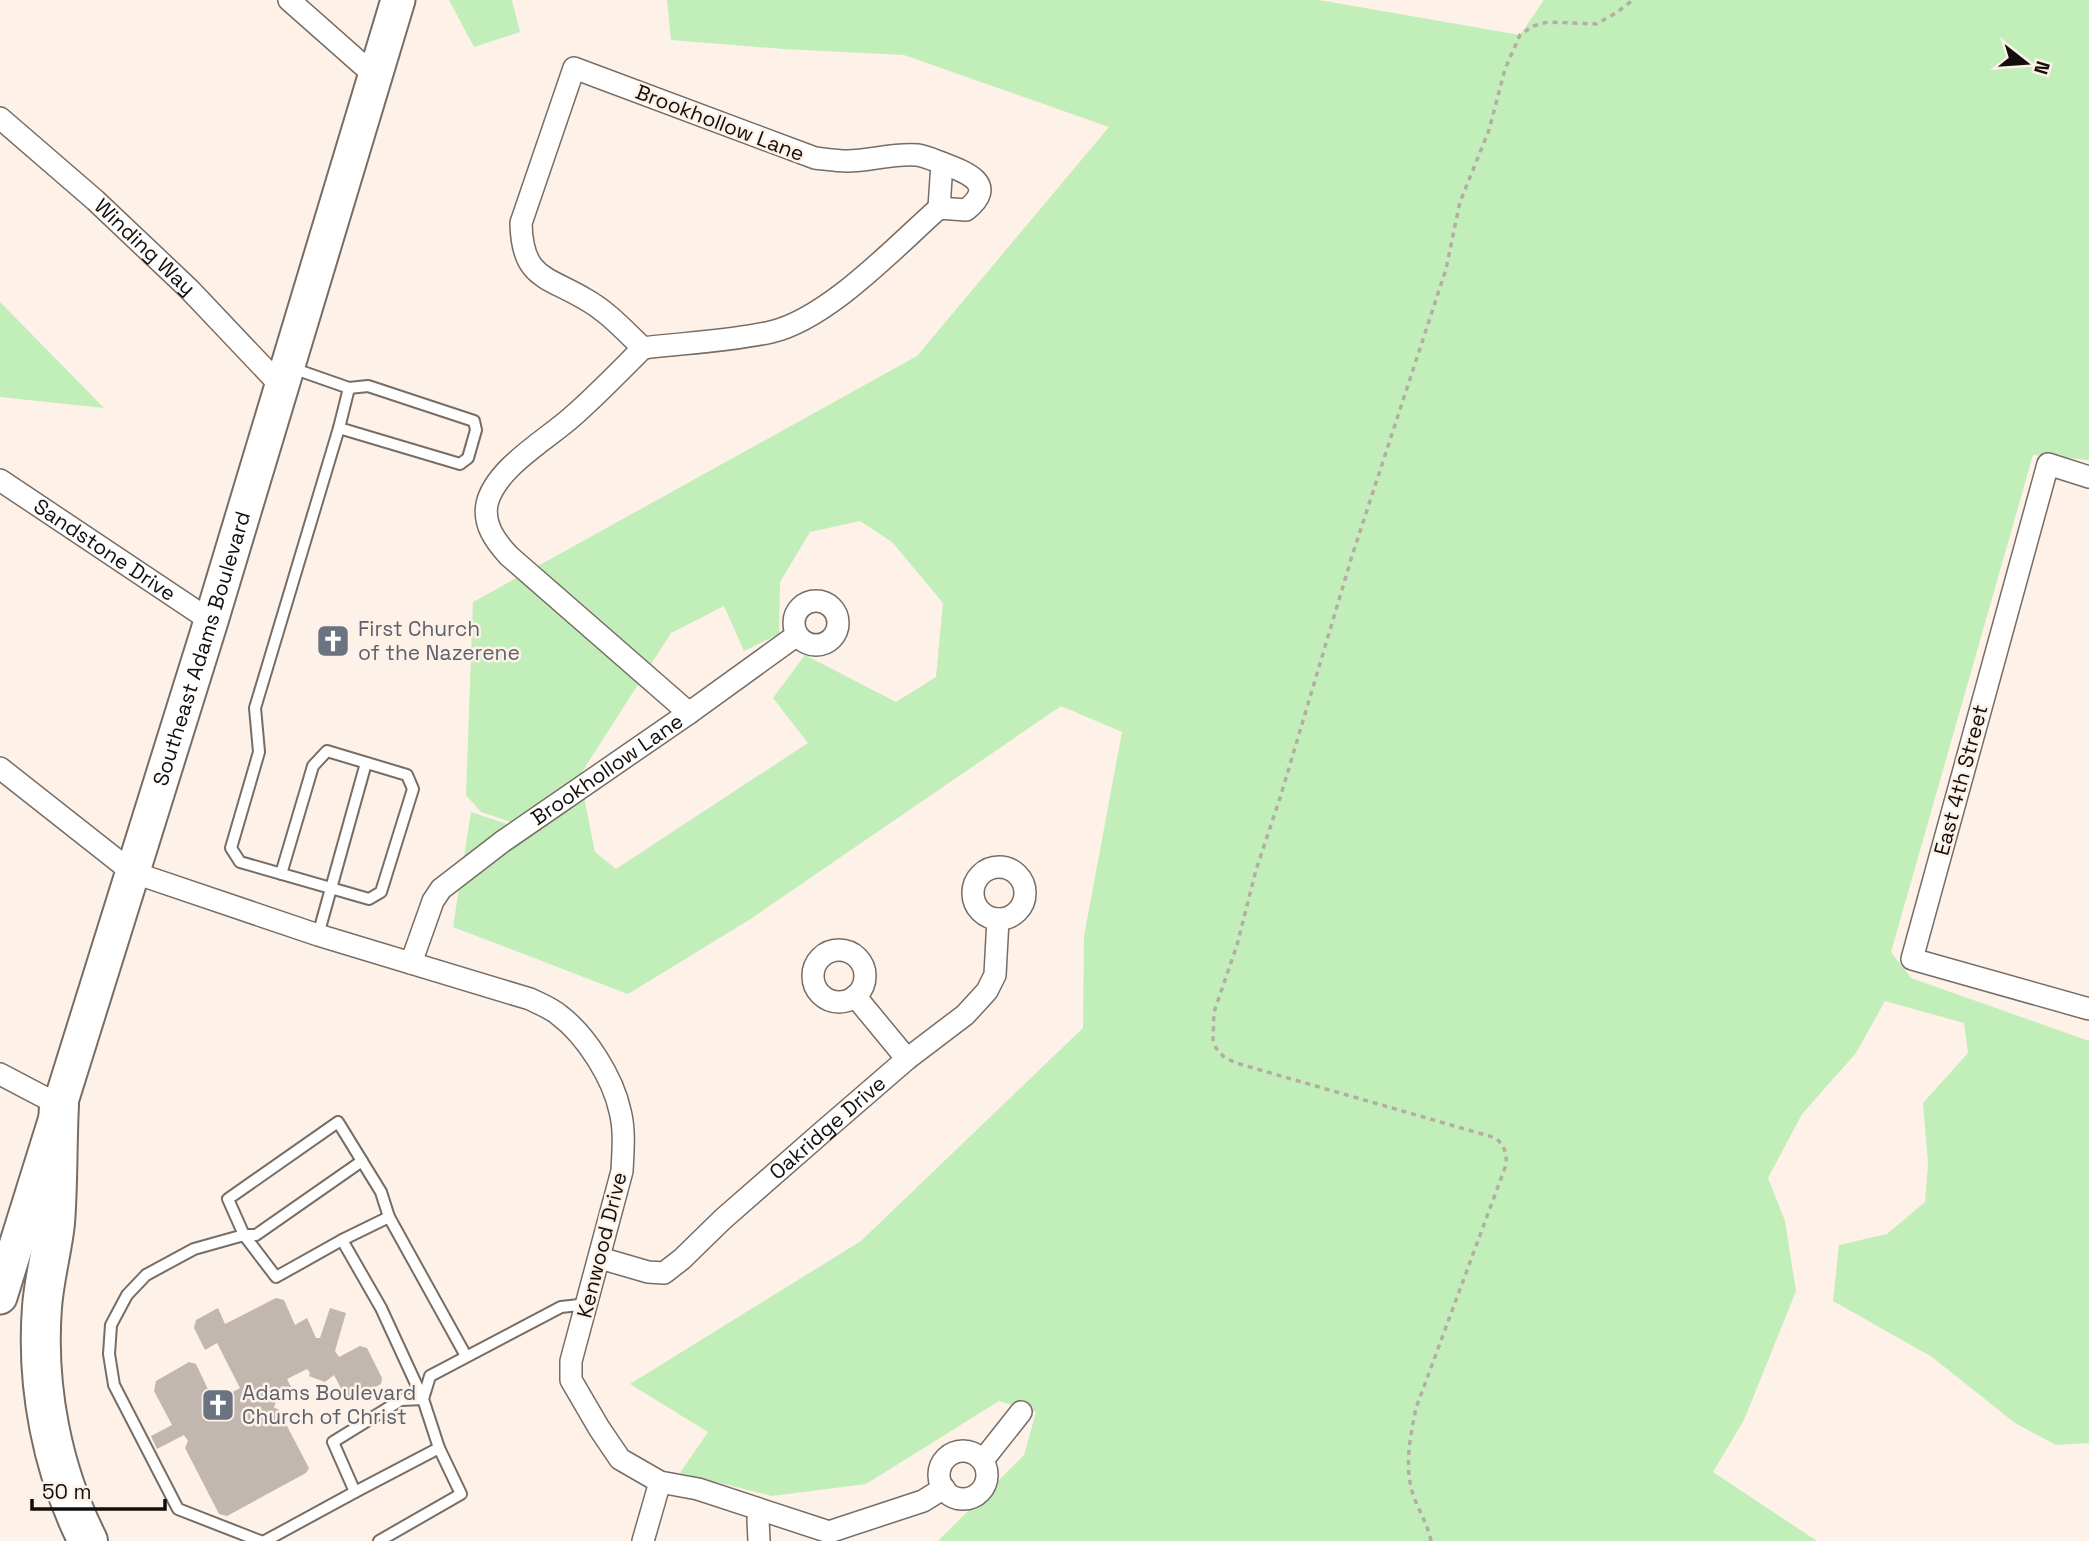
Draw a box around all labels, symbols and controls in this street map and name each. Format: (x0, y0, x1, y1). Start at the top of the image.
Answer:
north arrow (1991, 28, 2061, 98)
text: N (2028, 58, 2056, 78)
street label: Brookhollow Lane (632, 78, 808, 167)
street label: Winding Way (89, 192, 201, 301)
street label: Sandstone Drive (29, 492, 181, 607)
street label: Southeast Adams Boulevard (146, 508, 256, 789)
place label: First Church of the Nazerene (358, 615, 520, 666)
church icon: First Church of the Nazerene (314, 622, 352, 660)
street label: East 4th Street (1927, 702, 1994, 858)
street label: Brookhollow Lane (526, 707, 688, 831)
street label: Oakridge Drive (763, 1069, 891, 1185)
street label: Kenwood Drive (570, 1169, 633, 1321)
place label: Adams Boulevard Church of Christ (242, 1379, 416, 1430)
church icon: Adams Boulevard Church of Christ (199, 1386, 237, 1424)
scale bar (32, 1468, 164, 1512)
text: 50 m (42, 1478, 92, 1505)

